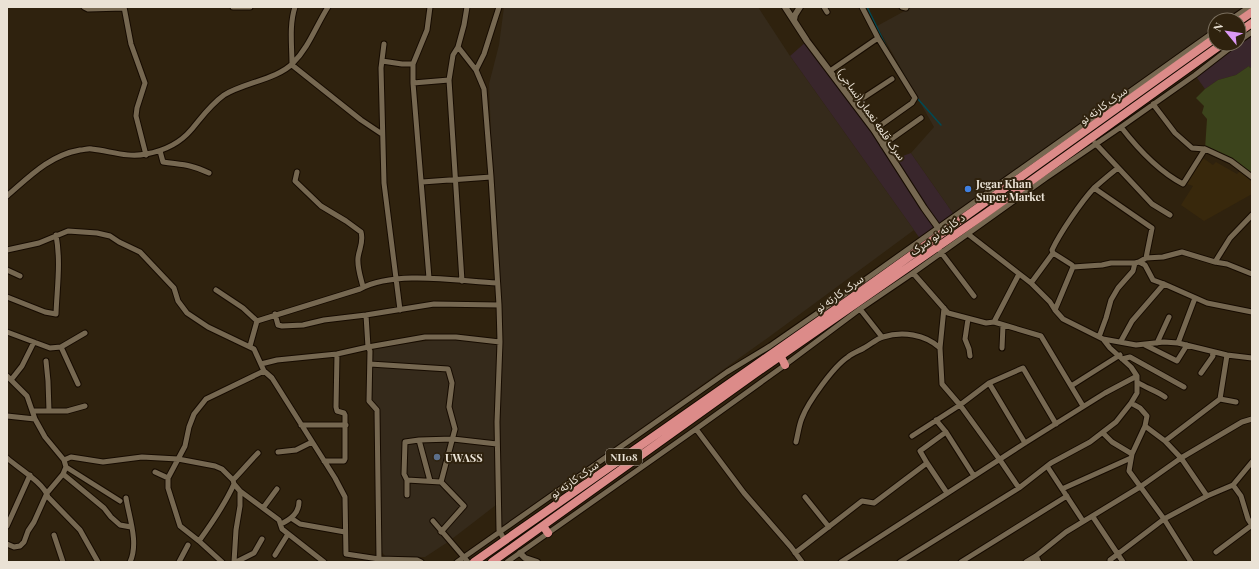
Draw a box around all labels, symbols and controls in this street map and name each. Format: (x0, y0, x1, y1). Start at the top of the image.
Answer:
north arrow (1207, 12, 1247, 52)
text: N (1209, 20, 1226, 34)
street label: سرک قلعه نعمان(نساجی) (835, 65, 910, 163)
street label: سرک کارته نو (1076, 82, 1130, 127)
place label: Jegar Khan Super Market (975, 176, 1045, 204)
marker: Jegar Khan Super Market (963, 184, 973, 194)
street label: د کارته نو سړک (907, 210, 967, 258)
street label: سرک کارته نو (812, 271, 867, 315)
road number: NH08 (606, 449, 642, 465)
place label: UWASS (445, 450, 483, 465)
marker: UWASS (432, 452, 442, 462)
street label: سرک کارته نو (547, 457, 602, 501)

